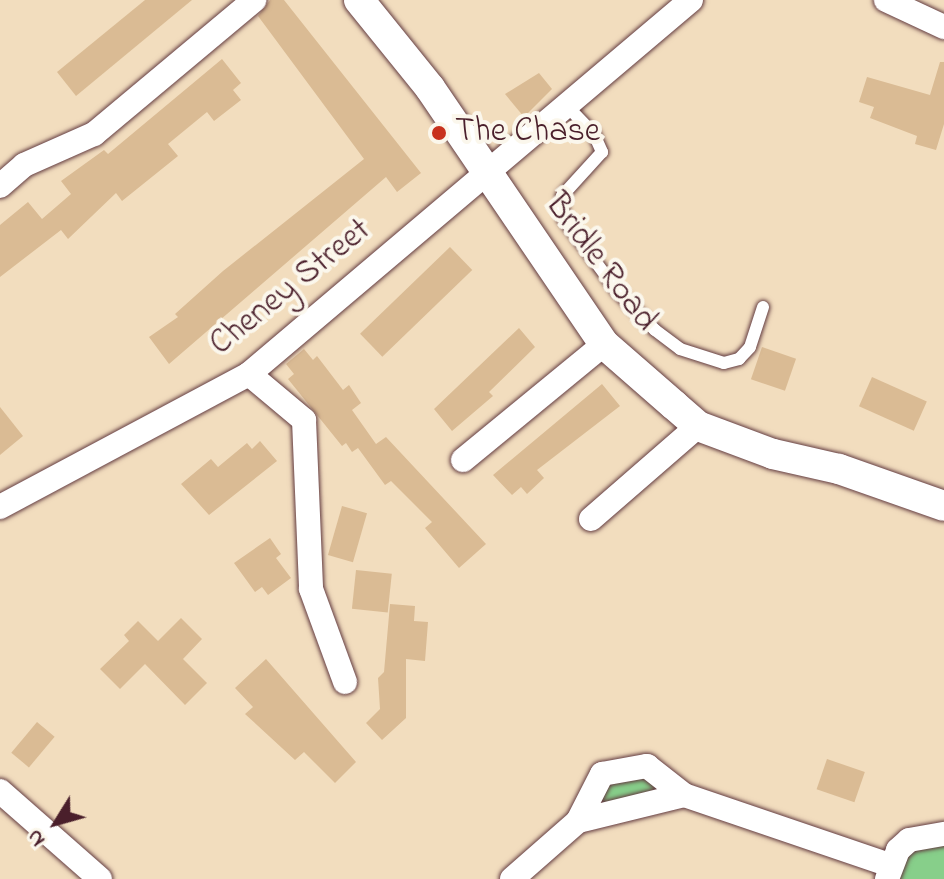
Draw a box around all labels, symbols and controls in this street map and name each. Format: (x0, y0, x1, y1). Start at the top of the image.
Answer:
place label: The Chase (455, 113, 600, 153)
marker: The Chase (430, 124, 448, 142)
street label: Bridle Road (535, 186, 665, 340)
street label: Cheney Street (202, 211, 380, 365)
north arrow (16, 783, 96, 863)
text: N (20, 822, 54, 853)

